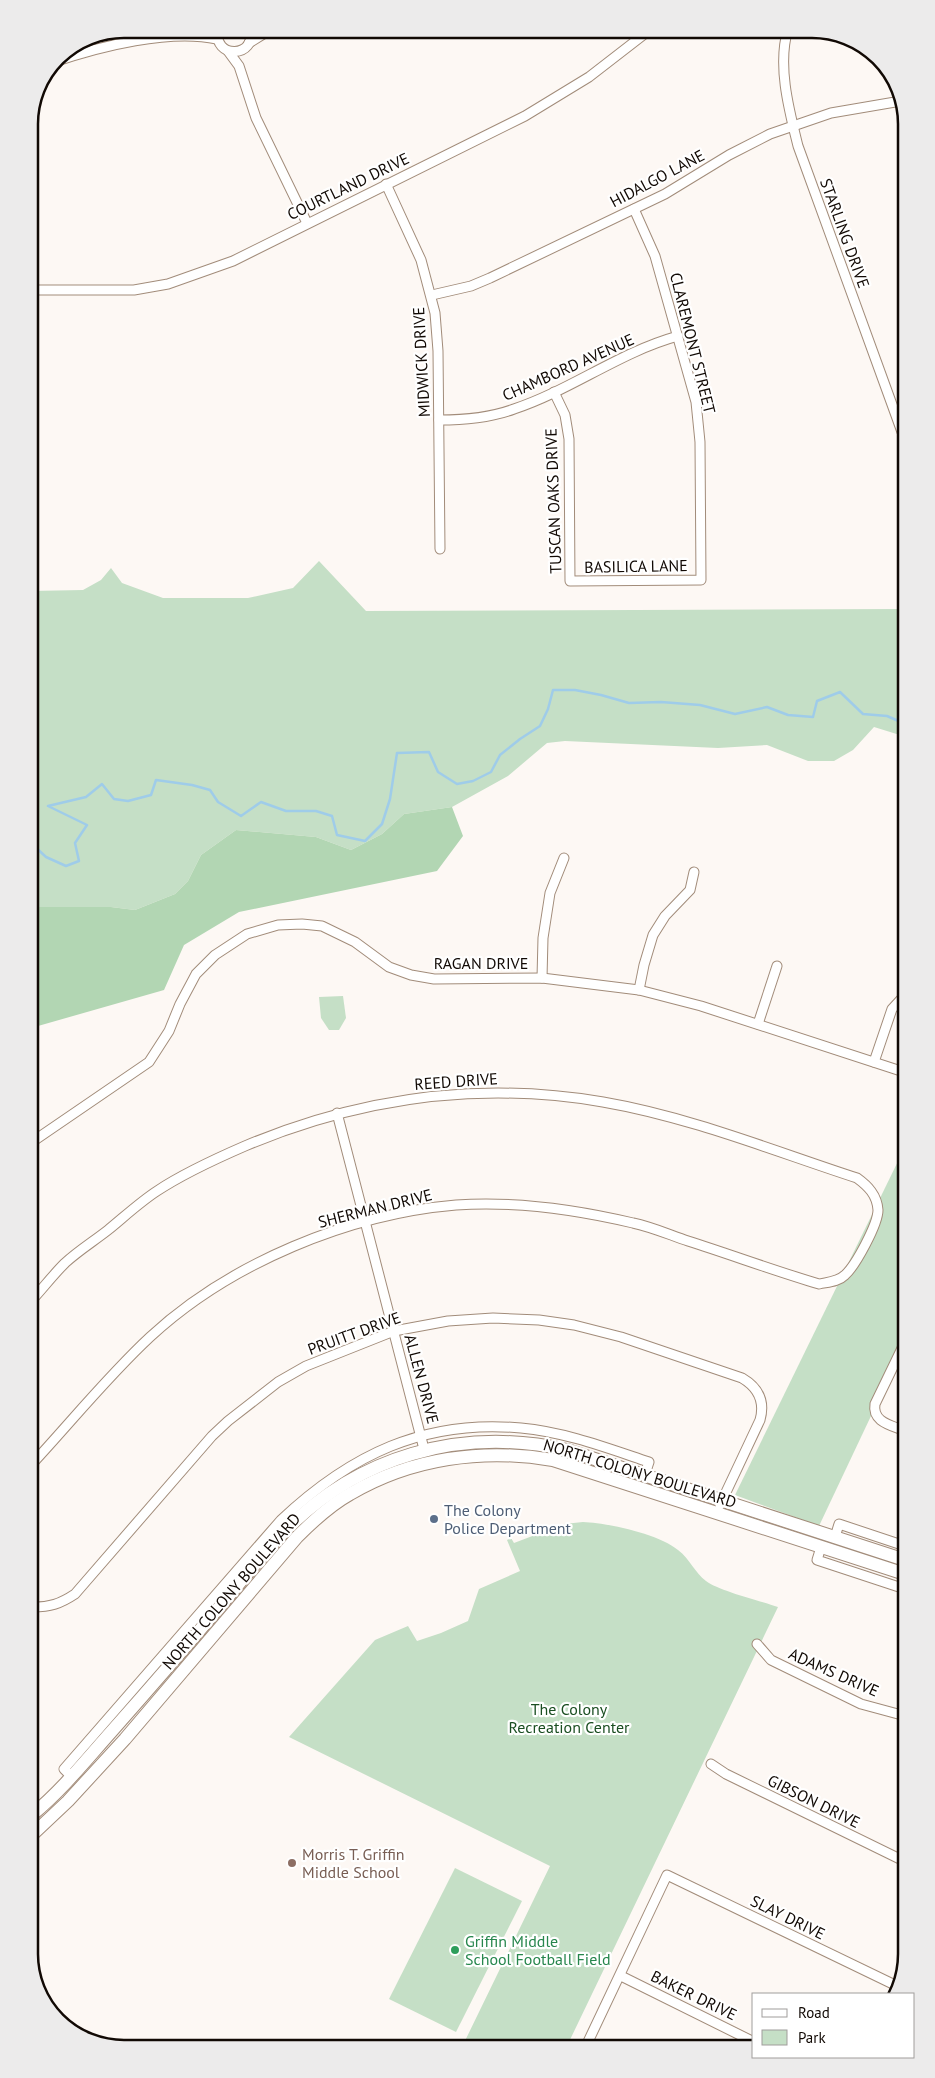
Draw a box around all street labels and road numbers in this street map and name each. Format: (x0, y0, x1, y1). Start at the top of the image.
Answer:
street label: HIDALGO LANE (606, 145, 708, 211)
street label: COURTLAND DRIVE (284, 148, 412, 224)
street label: STARLING DRIVE (816, 175, 874, 291)
street label: CLAREMONT STREET (666, 270, 720, 416)
street label: MIDWICK DRIVE (408, 306, 434, 418)
street label: CHAMBORD AVENUE (499, 329, 637, 405)
street label: TUSCAN OAKS DRIVE (540, 428, 566, 574)
street label: BASILICA LANE (584, 555, 688, 577)
street label: RAGAN DRIVE (434, 953, 528, 973)
street label: REED DRIVE (414, 1068, 498, 1094)
street label: SHERMAN DRIVE (316, 1184, 434, 1232)
street label: PRUITT DRIVE (305, 1307, 403, 1359)
street label: ALLEN DRIVE (400, 1332, 444, 1426)
street label: NORTH COLONY BOULEVARD (541, 1434, 739, 1512)
street label: NORTH COLONY BOULEVARD (158, 1509, 304, 1673)
street label: ADAMS DRIVE (786, 1643, 882, 1701)
street label: GIBSON DRIVE (764, 1770, 864, 1832)
street label: SLAY DRIVE (748, 1890, 828, 1944)
street label: BAKER DRIVE (648, 1966, 740, 2024)

